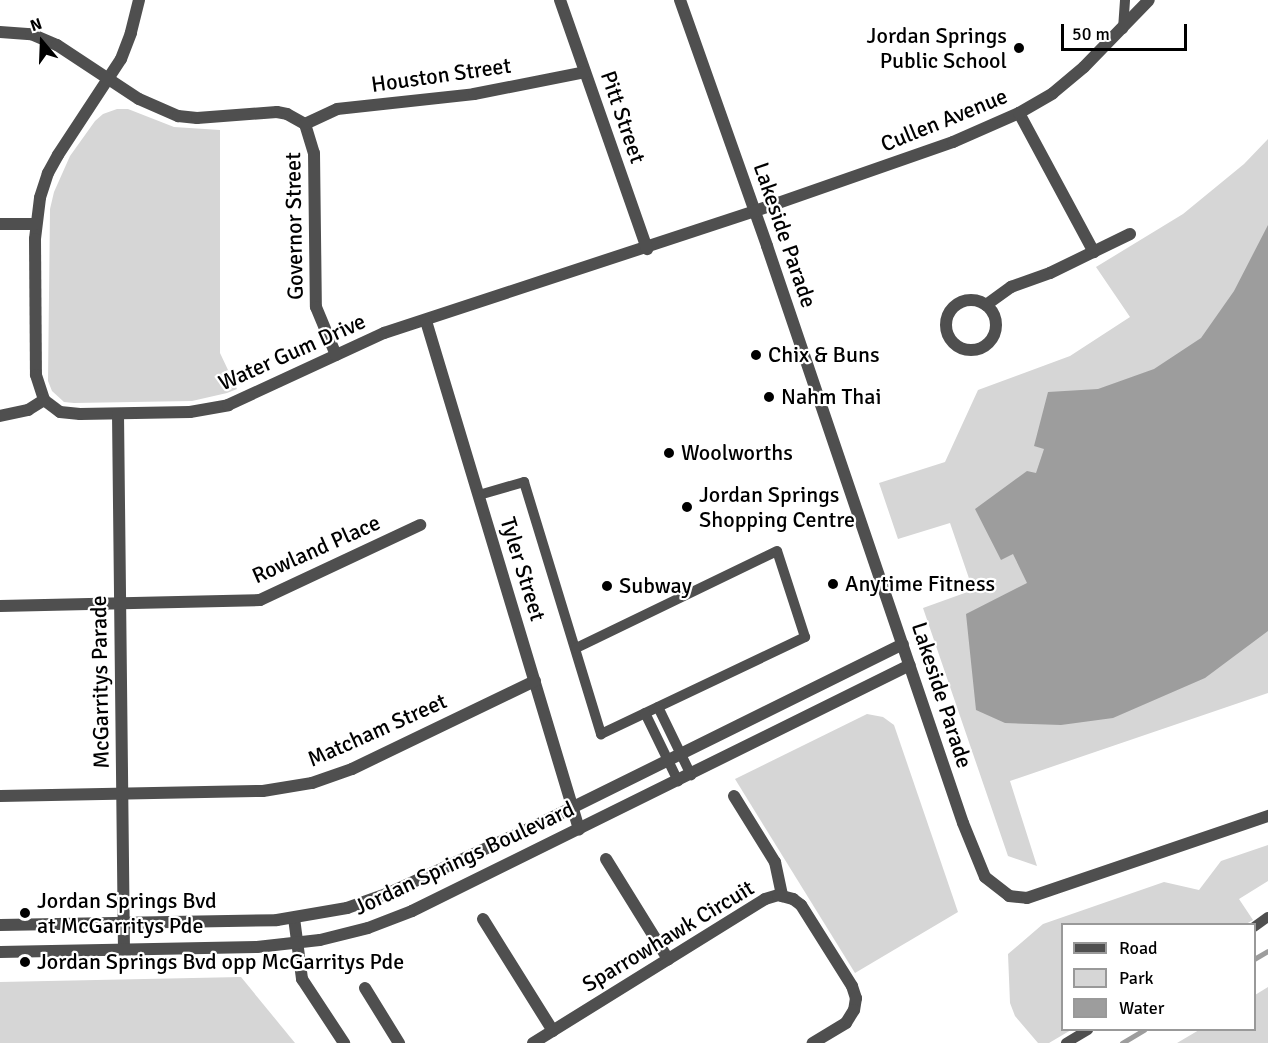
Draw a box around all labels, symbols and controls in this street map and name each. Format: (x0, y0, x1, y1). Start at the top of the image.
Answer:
north arrow (12, 12, 72, 72)
scale bar (1064, 12, 1190, 50)
text: N (28, 14, 45, 36)
place label: Jordan Springs Public School (867, 22, 1007, 74)
text: 50 m (1072, 23, 1110, 45)
marker: Jordan Springs Public School (1012, 41, 1026, 55)
street label: Houston Street (369, 52, 513, 98)
street label: Pitt Street (595, 67, 651, 167)
street label: Cullen Avenue (877, 83, 1011, 157)
street label: Governor Street (280, 152, 308, 300)
street label: Lakeside Parade (748, 159, 822, 311)
street label: Water Gum Drive (214, 308, 370, 396)
place label: Chix & Buns (768, 342, 880, 368)
marker: Chix & Buns (749, 348, 763, 362)
place label: Nahm Thai (781, 384, 881, 410)
marker: Nahm Thai (762, 390, 776, 404)
place label: Woolworths (681, 440, 793, 466)
marker: Woolworths (662, 446, 676, 460)
place label: Jordan Springs Shopping Centre (699, 481, 855, 532)
marker: Jordan Springs Shopping Centre (680, 500, 694, 514)
street label: Rowland Place (248, 509, 384, 589)
street label: Tyler Street (495, 514, 551, 624)
place label: Anytime Fitness (845, 571, 995, 597)
place label: Subway (619, 573, 692, 599)
marker: Anytime Fitness (826, 577, 840, 591)
marker: Subway (600, 579, 614, 593)
street label: McGarritys Parade (85, 595, 115, 769)
street label: Lakeside Parade (906, 619, 978, 771)
street label: Matcham Street (303, 688, 451, 772)
street label: Jordan Springs Boulevard (350, 795, 578, 921)
street label: Sparrowhawk Circuit (577, 874, 759, 998)
place label: Jordan Springs Bvd at McGarritys Pde (37, 887, 217, 938)
marker: Jordan Springs Bvd at McGarritys Pde (18, 906, 32, 920)
legend (1061, 923, 1256, 1031)
text: Road (1119, 937, 1158, 959)
place label: Jordan Springs Bvd opp McGarritys Pde (37, 949, 404, 975)
marker: Jordan Springs Bvd opp McGarritys Pde (18, 955, 32, 969)
text: Park (1119, 967, 1154, 989)
text: Water (1119, 997, 1164, 1019)

